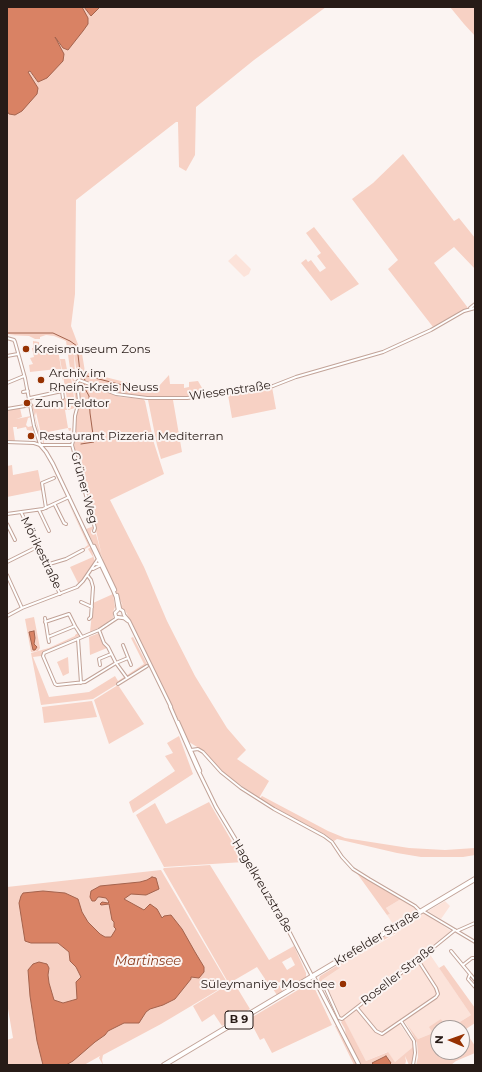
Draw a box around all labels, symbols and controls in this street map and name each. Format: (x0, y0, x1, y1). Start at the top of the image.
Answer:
place label: Kreismuseum Zons (34, 342, 150, 356)
marker: Kreismuseum Zons (21, 344, 31, 354)
place label: Archiv im Rhein-Kreis Neuss (49, 366, 158, 394)
marker: Archiv im Rhein-Kreis Neuss (36, 375, 46, 385)
street label: Wiesenstraße (188, 378, 272, 404)
place label: Zum Feldtor (35, 396, 110, 410)
marker: Zum Feldtor (22, 398, 32, 408)
place label: Restaurant Pizzeria Mediterran (39, 429, 224, 443)
marker: Restaurant Pizzeria Mediterran (26, 431, 36, 441)
street label: Grüner Weg (68, 451, 100, 525)
street label: Mörikestraße (17, 515, 65, 591)
street label: Hagelkreuzstraße (229, 837, 295, 935)
street label: Krefelder Straße (332, 907, 422, 969)
street label: Roseller Straße (358, 942, 438, 1008)
water label: Martinsee (115, 953, 181, 969)
place label: Süleymaniye Moschee (201, 977, 335, 991)
marker: Süleymaniye Moschee (338, 979, 348, 989)
road number: B 9 (225, 1011, 253, 1029)
north arrow (430, 1020, 470, 1060)
text: N (432, 1035, 446, 1044)

